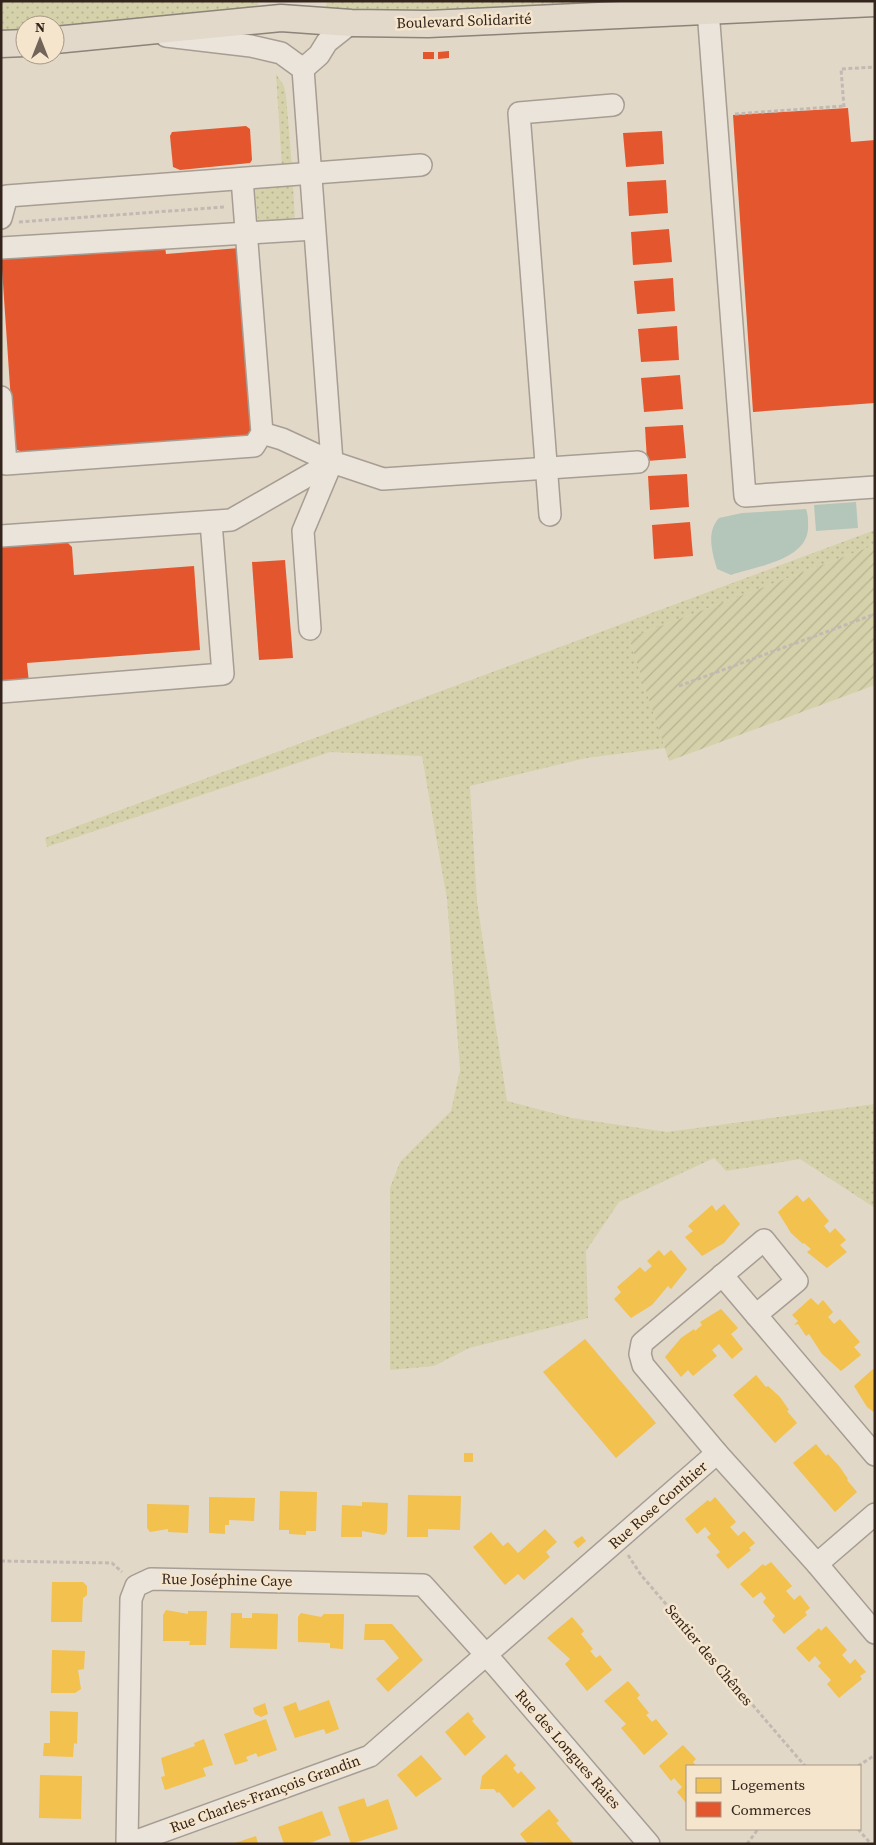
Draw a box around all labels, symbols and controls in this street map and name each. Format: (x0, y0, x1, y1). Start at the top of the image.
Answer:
street label: Boulevard Solidarité (396, 8, 532, 33)
north arrow (15, 15, 65, 65)
text: N (35, 17, 45, 37)
street label: Rue Rose Gonthier (604, 1455, 712, 1553)
street label: Rue Joséphine Caye (161, 1568, 293, 1591)
street label: Sentier des Chênes (661, 1599, 758, 1710)
street label: Rue des Longues Raies (511, 1684, 626, 1813)
street label: Rue Charles-François Grandin (167, 1749, 363, 1838)
legend (686, 1765, 861, 1830)
text: Logements (731, 1774, 805, 1795)
text: Commerces (731, 1799, 811, 1820)

